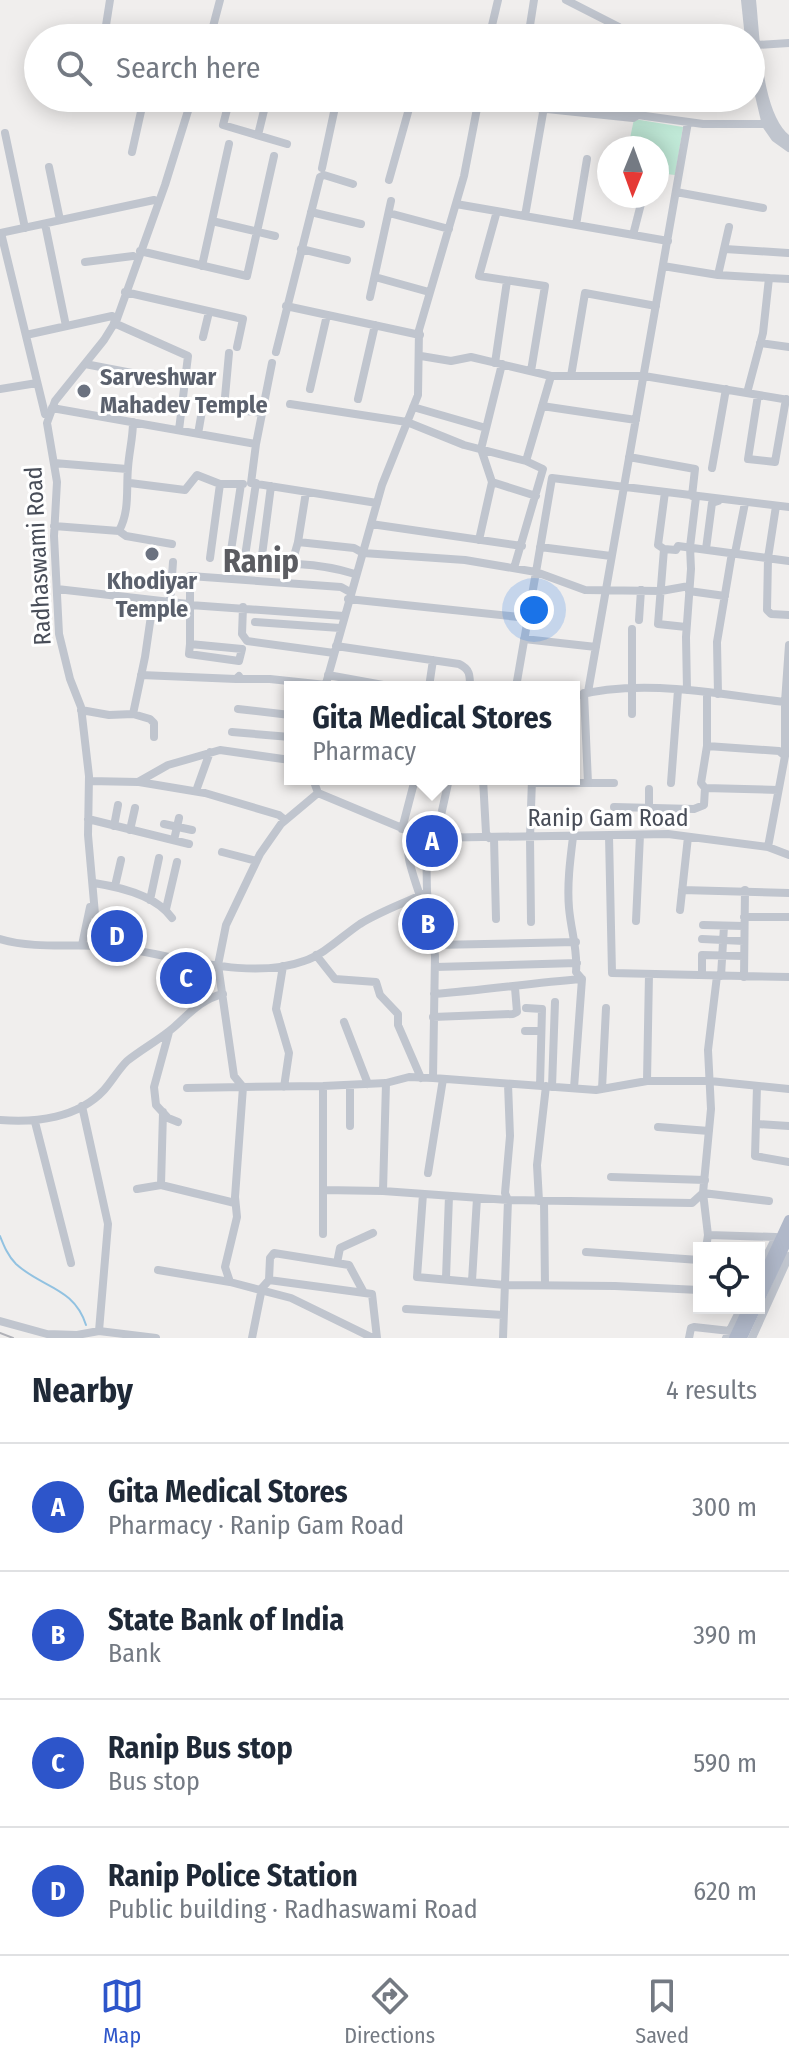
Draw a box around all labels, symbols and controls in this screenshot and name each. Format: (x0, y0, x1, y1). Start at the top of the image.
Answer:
search box (24, 24, 765, 112)
icon: search (52, 46, 96, 90)
text: Search here (116, 50, 261, 86)
north arrow (597, 136, 669, 208)
place label: Sarveshwar Mahadev Temple (100, 363, 268, 419)
marker: Sarveshwar Mahadev Temple (75, 382, 93, 400)
street label: Radhaswami Road (19, 466, 57, 646)
district label: Ranip (223, 542, 299, 580)
marker: Khodiyar Temple (143, 545, 161, 563)
place label: Khodiyar Temple (107, 567, 197, 623)
your location (514, 590, 554, 630)
popup (284, 681, 580, 785)
text: Gita Medical Stores (312, 700, 552, 736)
text: Pharmacy (312, 736, 416, 767)
street label: Ranip Gam Road (527, 804, 689, 832)
pin: A (406, 811, 458, 871)
pin: B (402, 894, 454, 954)
pin: D (91, 906, 143, 966)
pin: C (160, 948, 212, 1008)
map controls (693, 1242, 765, 1314)
button: locate (693, 1242, 765, 1314)
text: Nearby (32, 1370, 133, 1411)
text: 4 results (666, 1375, 757, 1406)
text: Gita Medical Stores (108, 1474, 348, 1510)
text: A (51, 1492, 65, 1523)
text: 300 m (692, 1492, 757, 1523)
text: Pharmacy · Ranip Gam Road (108, 1510, 404, 1541)
text: State Bank of India (108, 1602, 344, 1638)
text: B (51, 1620, 65, 1651)
text: 390 m (693, 1620, 757, 1651)
text: Bank (108, 1638, 161, 1669)
text: Ranip Bus stop (108, 1730, 293, 1766)
text: C (51, 1748, 65, 1779)
text: 590 m (693, 1748, 757, 1779)
text: Bus stop (108, 1766, 200, 1797)
text: Ranip Police Station (108, 1858, 358, 1894)
text: D (50, 1876, 66, 1907)
text: 620 m (693, 1876, 757, 1907)
text: Public building · Radhaswami Road (108, 1894, 478, 1925)
tab: Map (100, 1974, 144, 2049)
tab: Directions (344, 1974, 435, 2049)
tab: Saved (635, 1974, 689, 2049)

